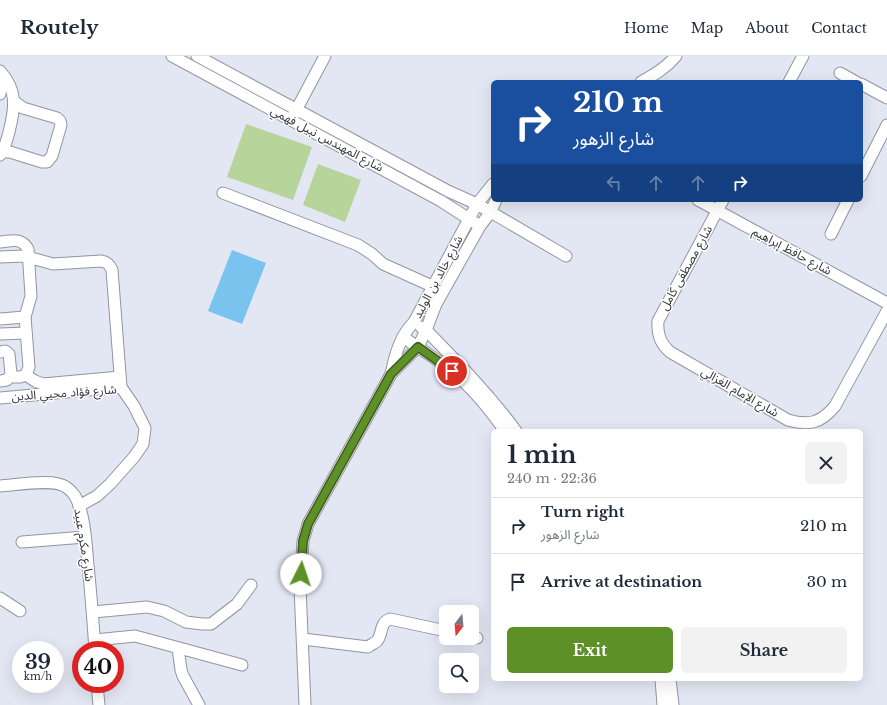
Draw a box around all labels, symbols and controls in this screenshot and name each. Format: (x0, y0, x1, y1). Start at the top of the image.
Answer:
text: Routely (20, 16, 98, 39)
text: Home (624, 19, 669, 37)
text: Map (691, 19, 723, 37)
text: About (745, 19, 789, 37)
text: Contact (811, 19, 867, 37)
text: 210 m (573, 85, 663, 120)
icon: right (507, 96, 559, 148)
street label: شارع المهندس نبيل فهمي (267, 102, 386, 177)
text: شارع الزهور (573, 128, 654, 150)
icon: left (603, 172, 625, 194)
icon: ahead (645, 172, 667, 194)
icon: ahead (687, 172, 709, 194)
icon: right (729, 172, 751, 194)
street label: شارع مصطفى كامل (656, 223, 717, 314)
street label: شارع حافظ إبراهيم (749, 223, 834, 280)
street label: شارع خالد بن الوليد (409, 233, 467, 322)
pin (435, 354, 469, 388)
icon: arrive (441, 360, 463, 382)
street label: شارع الإمام الغزالي (697, 363, 782, 422)
street label: شارع فؤاد محيي الدين (11, 381, 117, 406)
text: 1 min (507, 440, 577, 469)
button: close (805, 442, 847, 484)
text: 240 m · 22:36 (507, 470, 597, 487)
text: Turn right (541, 502, 624, 521)
street label: شارع مكرم عبيد (69, 507, 98, 583)
icon: right (507, 515, 529, 537)
text: 210 m (800, 516, 847, 535)
text: شارع الزهور (541, 526, 600, 543)
position arrow (280, 553, 322, 595)
icon: arrive (507, 571, 529, 593)
text: Arrive at destination (541, 572, 702, 591)
text: 30 m (807, 572, 847, 591)
north arrow (439, 605, 479, 645)
map controls (439, 605, 479, 693)
button: Exit (507, 627, 673, 673)
button: Share (681, 627, 847, 673)
speed limit sign: 40 (72, 641, 124, 693)
text: 39 (25, 650, 51, 674)
button: search (439, 653, 479, 693)
text: km/h (24, 670, 52, 683)

